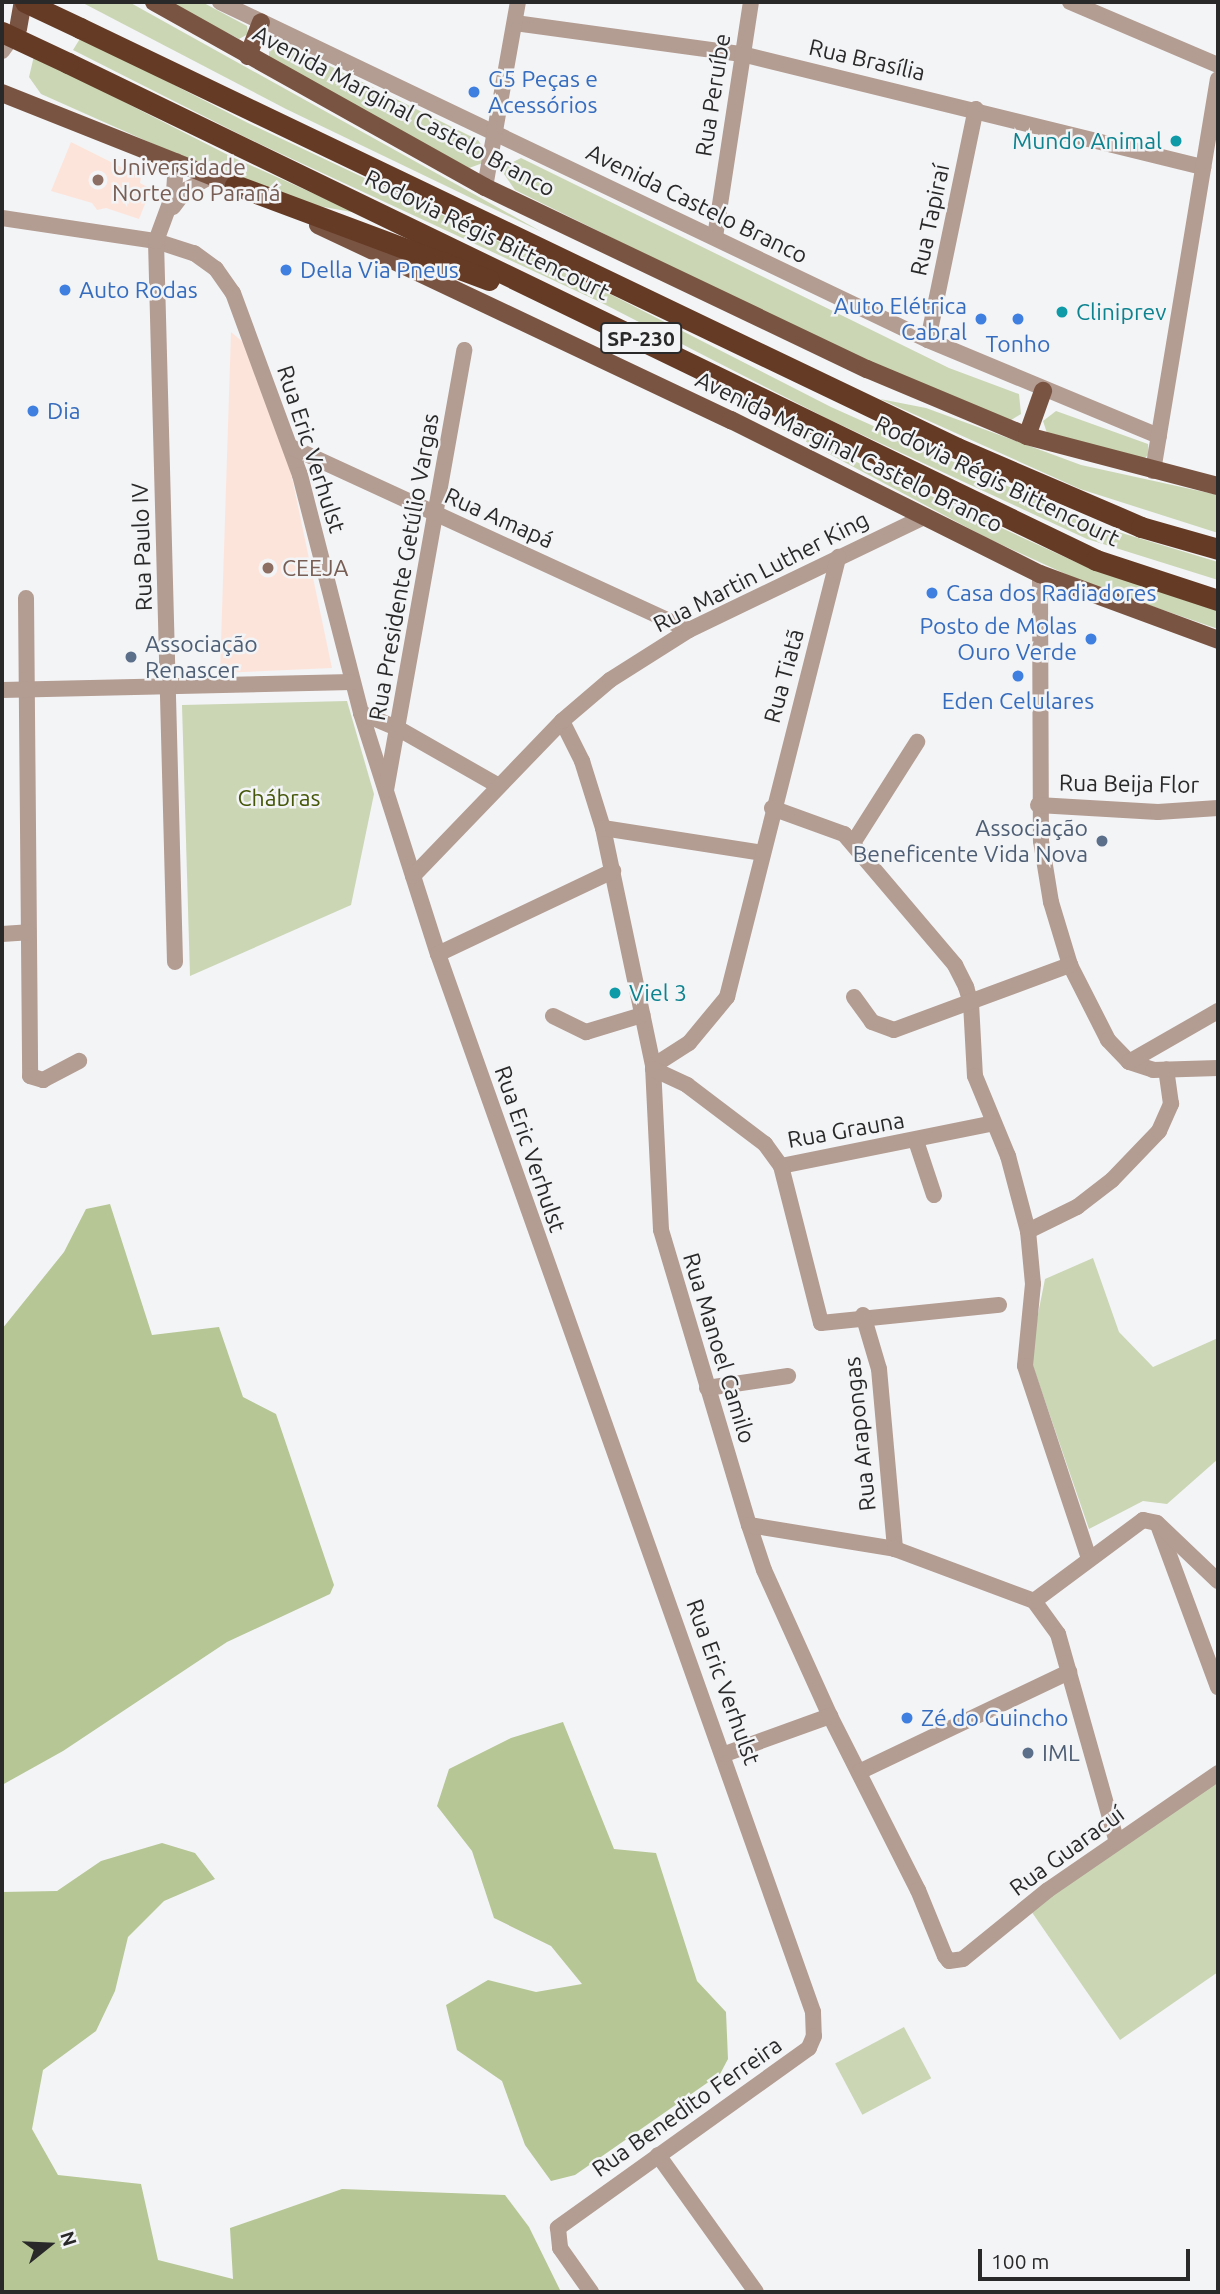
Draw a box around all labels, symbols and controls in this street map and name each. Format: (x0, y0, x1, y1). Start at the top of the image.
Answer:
street label: Avenida Marginal Castelo Branco (248, 19, 560, 203)
street label: Rua Peruíbe (690, 32, 736, 158)
street label: Rua Brasília (806, 33, 928, 87)
place label: G5 Peças e Acessórios (488, 65, 598, 119)
marker: G5 Peças e Acessórios (466, 84, 482, 100)
place label: Mundo Animal (1012, 127, 1162, 155)
marker: Mundo Animal (1168, 133, 1184, 149)
street label: Avenida Castelo Branco (582, 138, 812, 270)
place label: Universidade Norte do Paraná (112, 153, 281, 207)
street label: Rua Tapiraí (905, 162, 955, 278)
street label: Rodovia Régis Bittencourt (360, 164, 614, 306)
marker: Universidade Norte do Paraná (90, 172, 106, 188)
place label: Della Via Pneus (300, 256, 459, 284)
marker: Della Via Pneus (278, 262, 294, 278)
place label: Auto Rodas (79, 276, 198, 304)
marker: Auto Rodas (57, 282, 73, 298)
place label: Auto Elétrica Cabral (834, 292, 967, 346)
place label: Cliniprev (1076, 298, 1167, 326)
marker: Cliniprev (1054, 304, 1070, 320)
marker: Auto Elétrica Cabral (973, 311, 989, 327)
marker: Tonho (1010, 311, 1026, 327)
road number: SP-230 (599, 320, 683, 356)
place label: Tonho (986, 330, 1050, 358)
street label: Rua Eric Verhulst (271, 362, 351, 536)
street label: Avenida Marginal Castelo Branco (691, 366, 1007, 538)
place label: Dia (47, 397, 81, 425)
marker: Dia (25, 403, 41, 419)
street label: Rodovia Régis Bittencourt (870, 410, 1124, 552)
street label: Rua Presidente Getúlio Vargas (363, 411, 445, 723)
street label: Rua Paulo IV (126, 482, 158, 612)
street label: Rua Amapá (440, 482, 558, 554)
street label: Rua Martin Luther King (649, 506, 873, 638)
place label: CEEJA (282, 554, 349, 582)
marker: CEEJA (260, 560, 276, 576)
place label: Casa dos Radiadores (946, 579, 1156, 607)
marker: Casa dos Radiadores (924, 585, 940, 601)
place label: Posto de Molas Ouro Verde (920, 612, 1077, 666)
street label: Rua Tiatã (758, 626, 810, 726)
place label: Associação Renascer (145, 630, 258, 684)
marker: Posto de Molas Ouro Verde (1083, 631, 1099, 647)
marker: Associação Renascer (123, 649, 139, 665)
marker: Eden Celulares (1010, 668, 1026, 684)
place label: Eden Celulares (942, 687, 1094, 715)
street label: Rua Beija Flor (1059, 769, 1199, 799)
park label: Chábras (237, 784, 321, 812)
place label: Associação Beneficente Vida Nova (853, 814, 1088, 868)
marker: Associação Beneficente Vida Nova (1094, 833, 1110, 849)
place label: Viel 3 (629, 979, 687, 1007)
marker: Viel 3 (607, 985, 623, 1001)
street label: Rua Eric Verhulst (489, 1062, 571, 1236)
street label: Rua Grauna (785, 1106, 907, 1154)
street label: Rua Manoel Camilo (677, 1249, 761, 1447)
street label: Rua Arapongas (838, 1355, 882, 1513)
street label: Rua Eric Verhulst (680, 1595, 766, 1769)
place label: Zé do Guincho (921, 1704, 1069, 1732)
marker: Zé do Guincho (899, 1710, 915, 1726)
place label: IML (1042, 1739, 1080, 1767)
marker: IML (1020, 1745, 1036, 1761)
street label: Rua Guaracuí (1004, 1800, 1130, 1902)
street label: Rua Benedito Ferreira (587, 2031, 787, 2183)
north arrow (14, 2210, 84, 2280)
text: N (56, 2228, 82, 2249)
scale bar (982, 2234, 1194, 2278)
text: 100 m (991, 2249, 1049, 2273)

